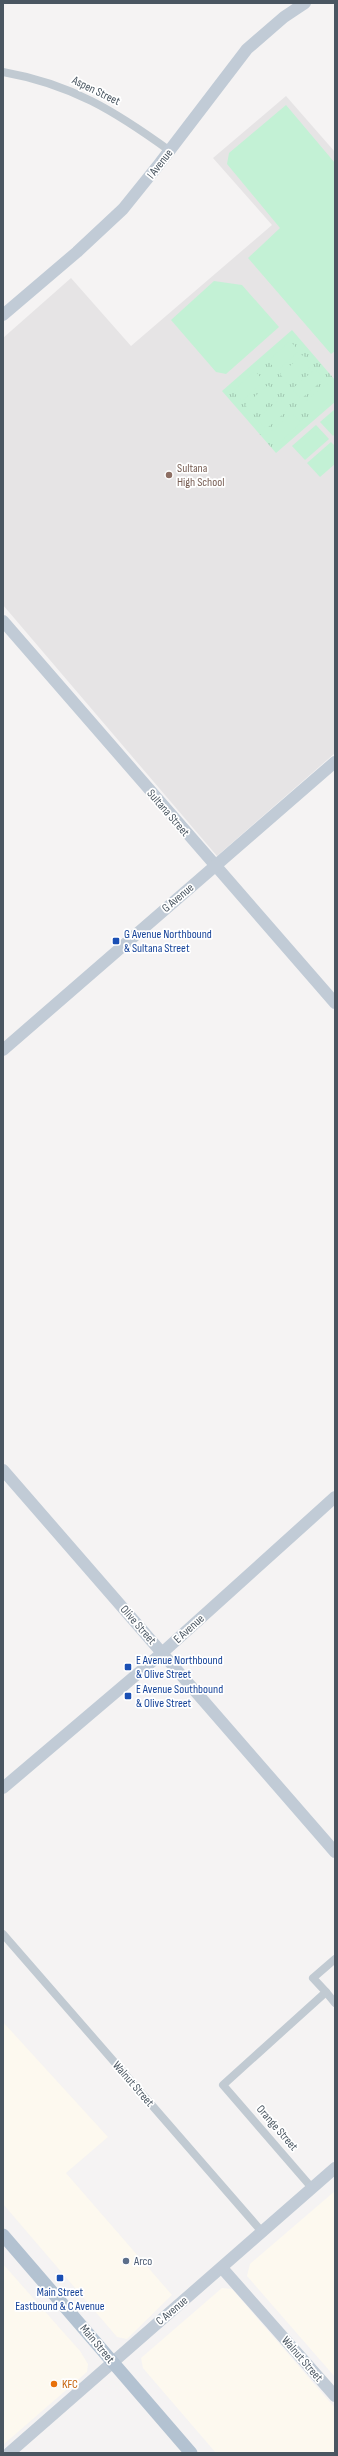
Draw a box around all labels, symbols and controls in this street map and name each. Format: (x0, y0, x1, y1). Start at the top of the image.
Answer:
street label: Aspen Street (69, 73, 123, 109)
street label: I Avenue (144, 146, 176, 182)
place label: Sultana High School (177, 461, 224, 490)
marker: Sultana High School (164, 470, 174, 480)
street label: Sultana Street (143, 786, 193, 840)
street label: G Avenue (159, 880, 197, 916)
place label: G Avenue Northbound & Sultana Street (124, 927, 212, 956)
marker: G Avenue Northbound & Sultana Street (111, 936, 121, 946)
street label: Olive Street (117, 1602, 159, 1648)
street label: E Avenue (171, 1611, 208, 1647)
place label: E Avenue Northbound & Olive Street (136, 1653, 223, 1682)
marker: E Avenue Northbound & Olive Street (123, 1662, 133, 1672)
place label: E Avenue Southbound & Olive Street (136, 1682, 223, 1711)
marker: E Avenue Southbound & Olive Street (123, 1691, 133, 1701)
street label: Walnut Street (109, 2058, 157, 2110)
street label: Orange Street (253, 2102, 301, 2154)
place label: Arco (133, 2254, 152, 2269)
marker: Arco (121, 2256, 131, 2266)
marker: Main Street Eastbound & C Avenue (55, 2273, 65, 2283)
place label: Main Street Eastbound & C Avenue (15, 2285, 105, 2314)
street label: C Avenue (153, 2293, 191, 2329)
street label: Main Street (76, 2321, 118, 2367)
street label: Walnut Street (278, 2333, 326, 2385)
place label: KFC (62, 2377, 78, 2392)
marker: KFC (49, 2379, 59, 2389)

